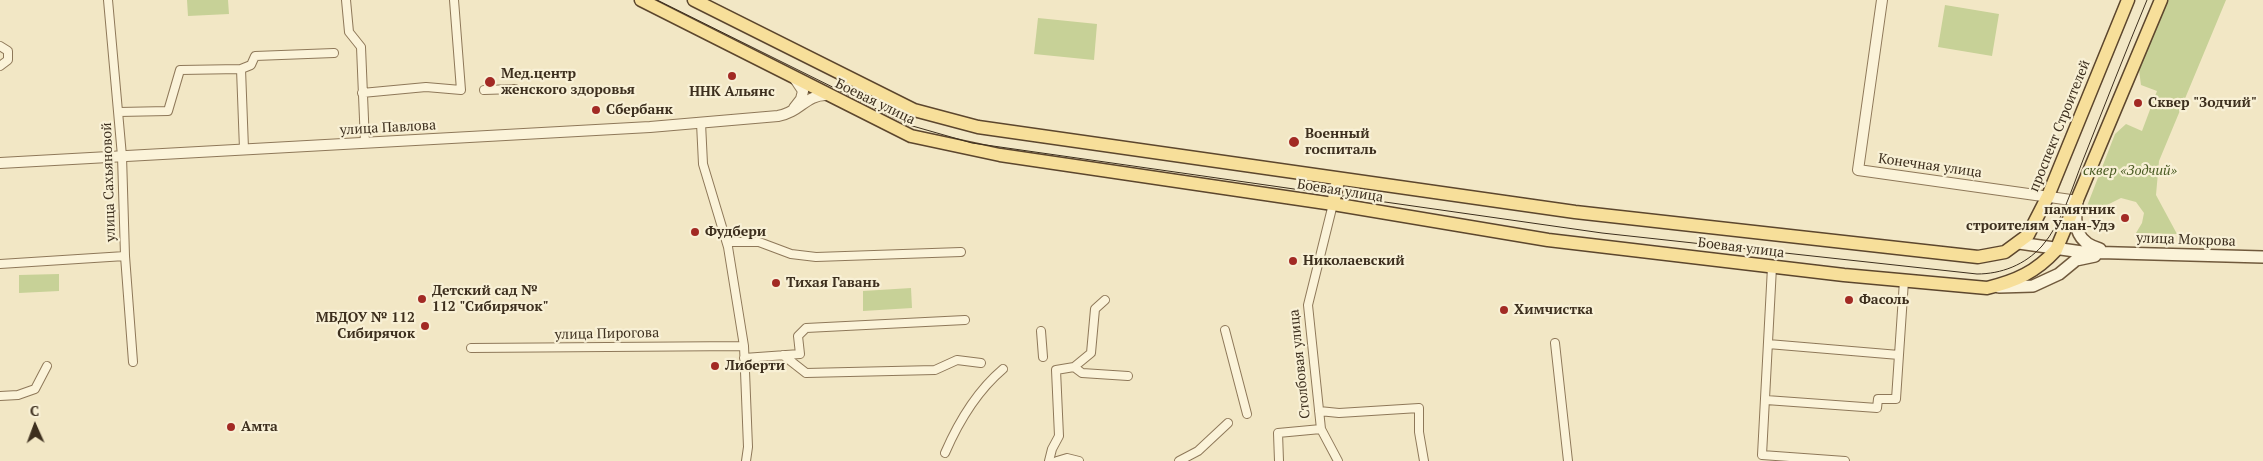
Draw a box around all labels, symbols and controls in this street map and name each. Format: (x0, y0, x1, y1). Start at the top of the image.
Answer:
street label: проспект Строителей (2026, 58, 2094, 194)
place label: Мед.центр женского здоровья (501, 66, 635, 98)
marker: ННК Альянс (726, 70, 738, 82)
marker: Мед.центр женского здоровья (483, 75, 497, 89)
street label: Боевая улица (832, 75, 918, 129)
place label: ННК Альянс (689, 84, 775, 100)
place label: Сквер "Зодчий" (2148, 95, 2257, 111)
marker: Сквер "Зодчий" (2132, 97, 2144, 109)
place label: Сбербанк (606, 102, 673, 118)
marker: Сбербанк (590, 104, 602, 116)
street label: улица Павлова (339, 117, 437, 139)
street label: улица Сахьяновой (99, 122, 119, 242)
place label: Военный госпиталь (1305, 126, 1377, 158)
marker: Военный госпиталь (1287, 135, 1301, 149)
street label: Конечная улица (1877, 150, 1983, 182)
park label: сквер «Зодчий» (2083, 163, 2177, 179)
street label: Боевая улица (1296, 176, 1384, 206)
place label: памятник строителям Улан-Удэ (1966, 202, 2115, 234)
marker: памятник строителям Улан-Удэ (2119, 212, 2131, 224)
place label: Фудбери (705, 224, 766, 240)
marker: Фудбери (689, 226, 701, 238)
street label: улица Мокрова (2136, 230, 2236, 250)
street label: Боевая улица (1697, 234, 1785, 262)
place label: Николаевский (1303, 253, 1405, 269)
marker: Николаевский (1287, 255, 1299, 267)
place label: Тихая Гавань (786, 275, 880, 291)
marker: Тихая Гавань (770, 277, 782, 289)
place label: Детский сад № 112 "Сибирячок" (432, 283, 549, 316)
place label: Фасоль (1859, 292, 1909, 308)
marker: Детский сад № 112 "Сибирячок" (416, 293, 428, 305)
marker: Фасоль (1843, 294, 1855, 306)
place label: Химчистка (1514, 302, 1593, 318)
marker: Химчистка (1498, 304, 1510, 316)
street label: Столбовая улица (1286, 309, 1314, 419)
place label: МБДОУ № 112 Сибирячок (316, 310, 415, 342)
marker: МБДОУ № 112 Сибирячок (419, 320, 431, 332)
street label: улица Пирогова (555, 325, 659, 343)
place label: Либерти (725, 358, 785, 374)
marker: Либерти (709, 360, 721, 372)
north arrow (10, 401, 60, 451)
text: С (30, 401, 39, 420)
place label: Амта (241, 419, 278, 435)
marker: Амта (225, 421, 237, 433)

